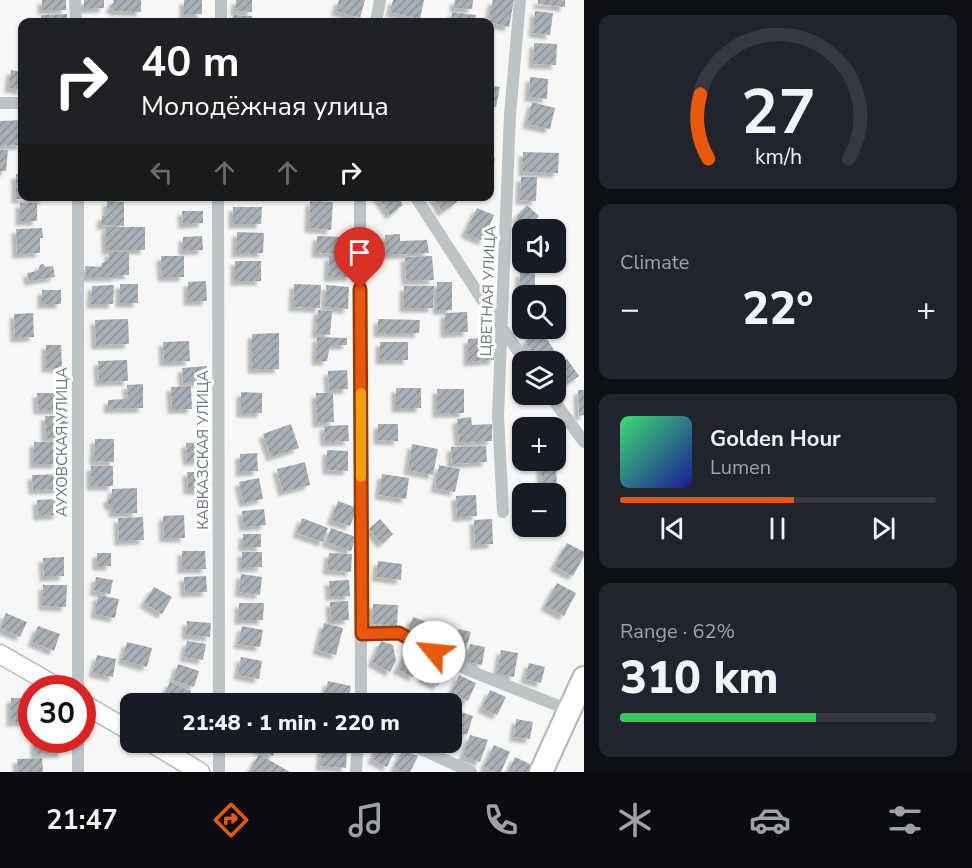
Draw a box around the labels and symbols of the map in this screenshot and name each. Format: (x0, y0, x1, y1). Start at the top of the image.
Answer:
street label: ЦВЕТНАЯ УЛИЦА (476, 225, 500, 357)
pin (334, 227, 385, 289)
street label: АУХОВСКАЯ УЛИЦА (52, 367, 72, 517)
street label: КАВКАЗСКАЯ УЛИЦА (193, 370, 213, 530)
position arrow (402, 620, 466, 684)
speed limit sign: 30 (18, 675, 96, 753)

